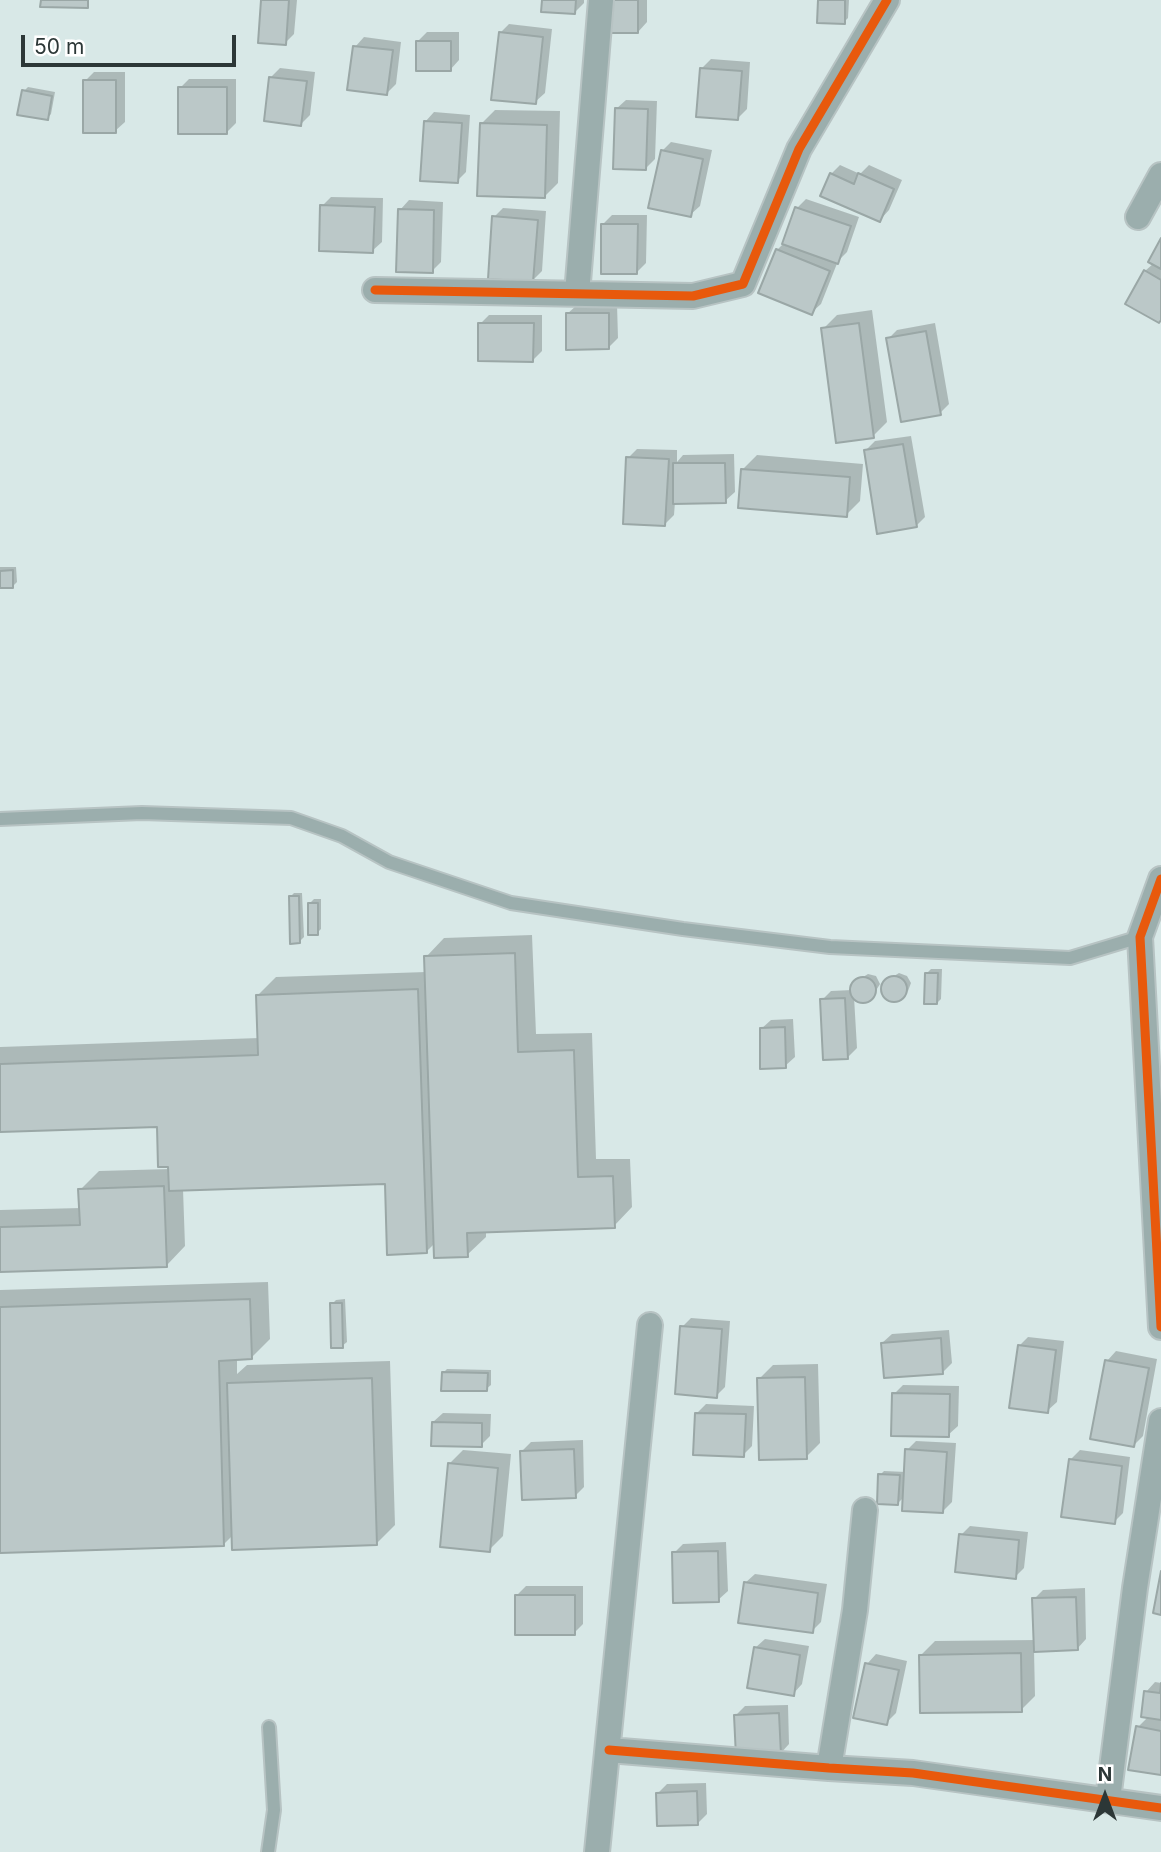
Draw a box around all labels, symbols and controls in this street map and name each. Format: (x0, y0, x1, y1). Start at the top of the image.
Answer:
scale bar (24, 21, 240, 65)
text: 50 m (34, 34, 84, 59)
north arrow (1070, 1761, 1140, 1831)
text: N (1098, 1763, 1112, 1786)

